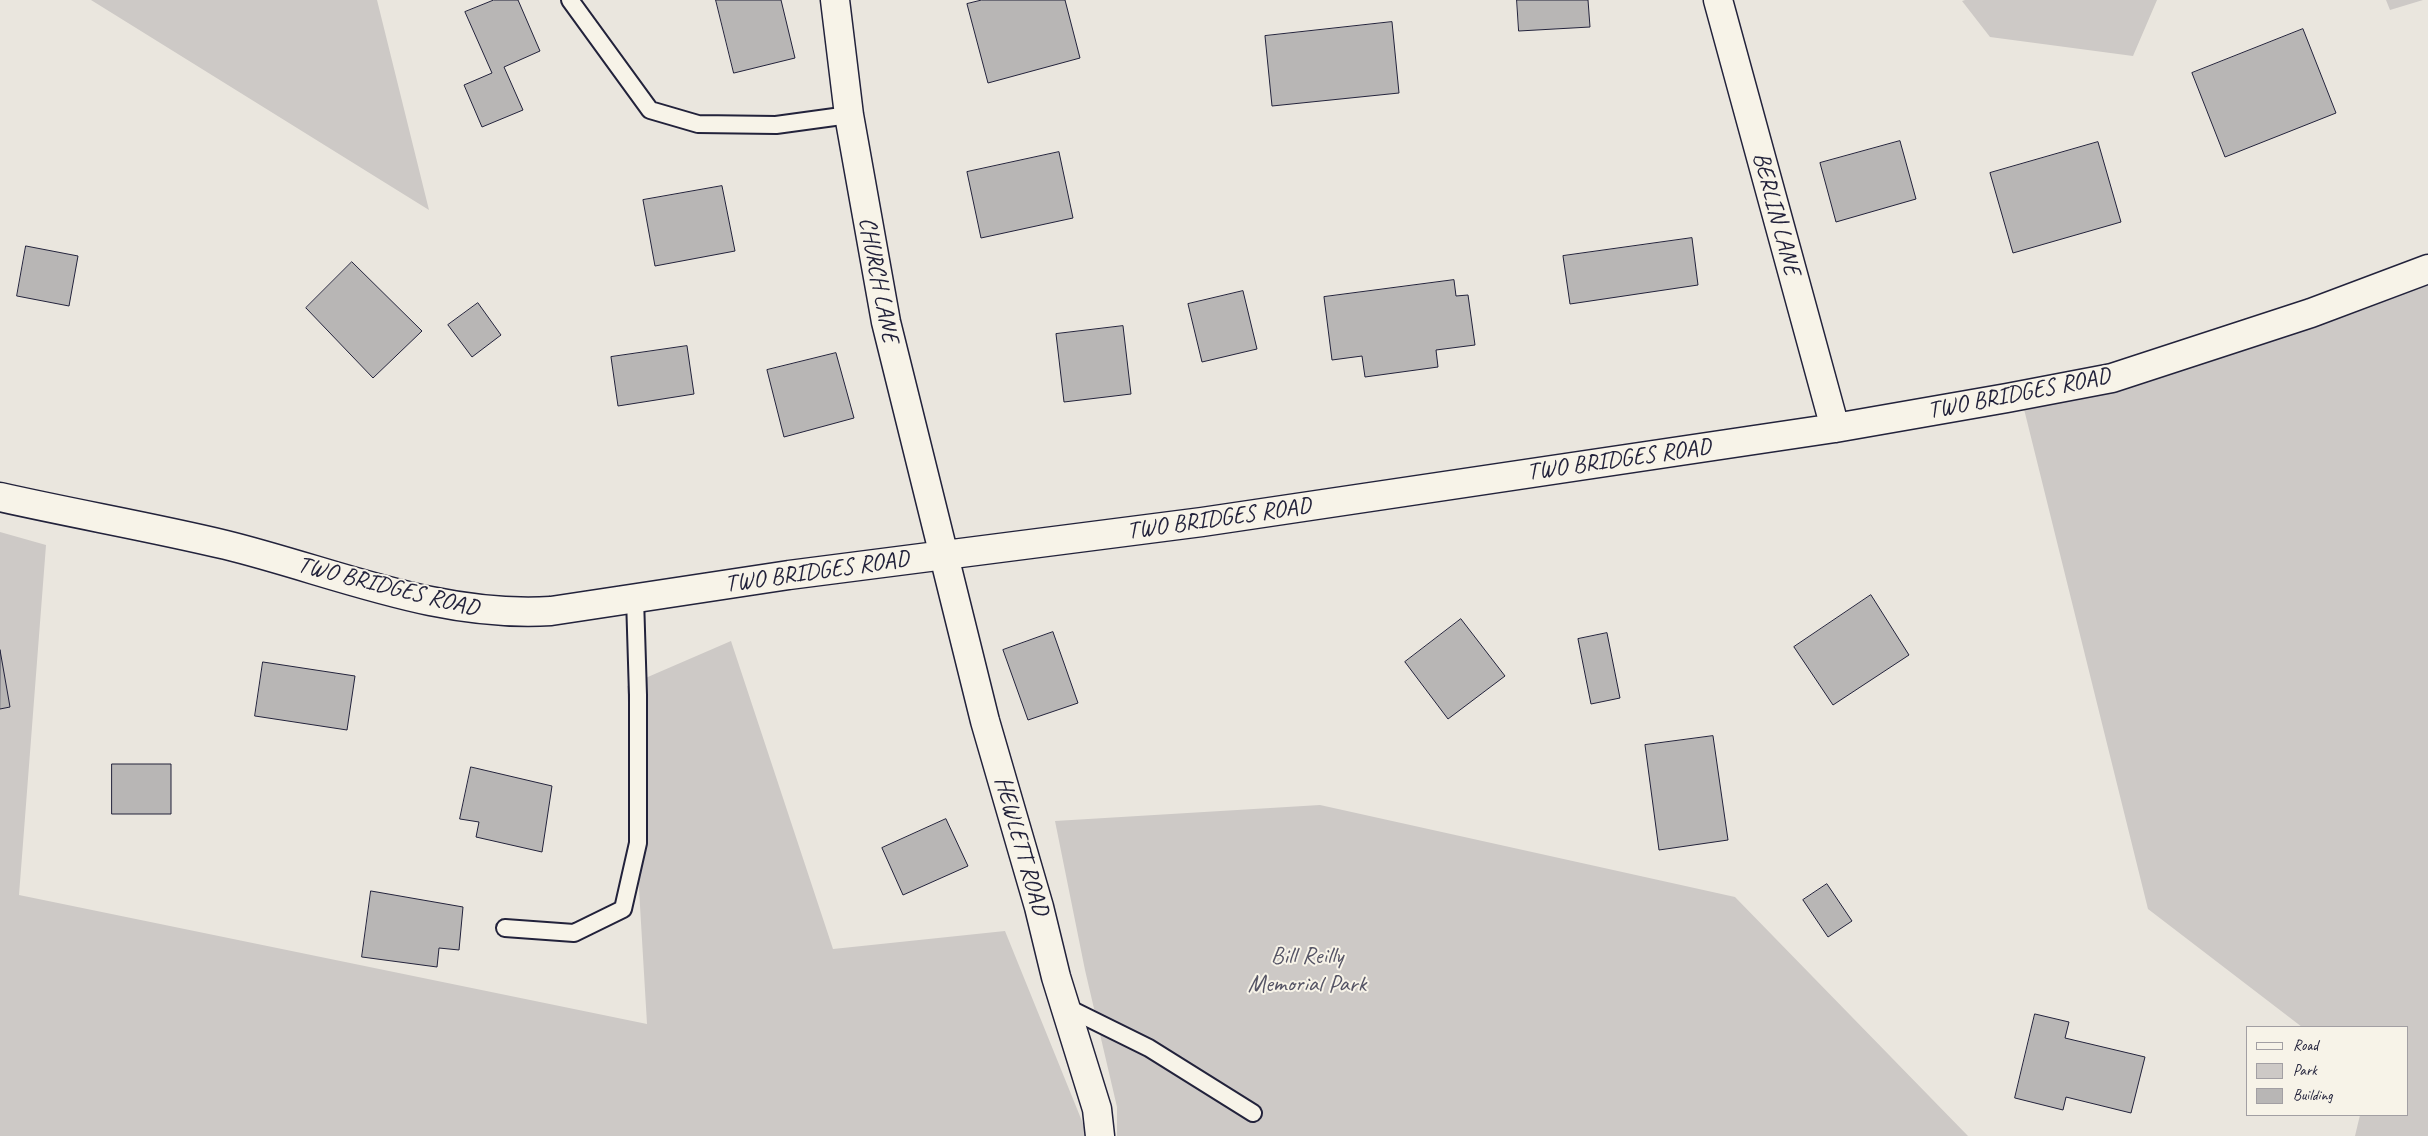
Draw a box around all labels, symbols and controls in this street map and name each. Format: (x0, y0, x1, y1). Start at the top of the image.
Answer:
street label: BERLIN LANE (1746, 149, 1806, 279)
street label: CHURCH LANE (852, 215, 904, 345)
street label: TWO BRIDGES ROAD (1925, 362, 2113, 426)
street label: TWO BRIDGES ROAD (1525, 433, 1713, 487)
street label: TWO BRIDGES ROAD (1125, 492, 1313, 546)
street label: TWO BRIDGES ROAD (723, 545, 911, 599)
street label: TWO BRIDGES ROAD (295, 551, 481, 623)
street label: HEWLETT ROAD (987, 773, 1055, 919)
park label: Bill Reilly Memorial Park (1248, 943, 1366, 999)
legend (2246, 1026, 2408, 1116)
text: Road (2293, 1036, 2318, 1055)
text: Park (2293, 1061, 2317, 1080)
text: Building (2293, 1086, 2332, 1105)

